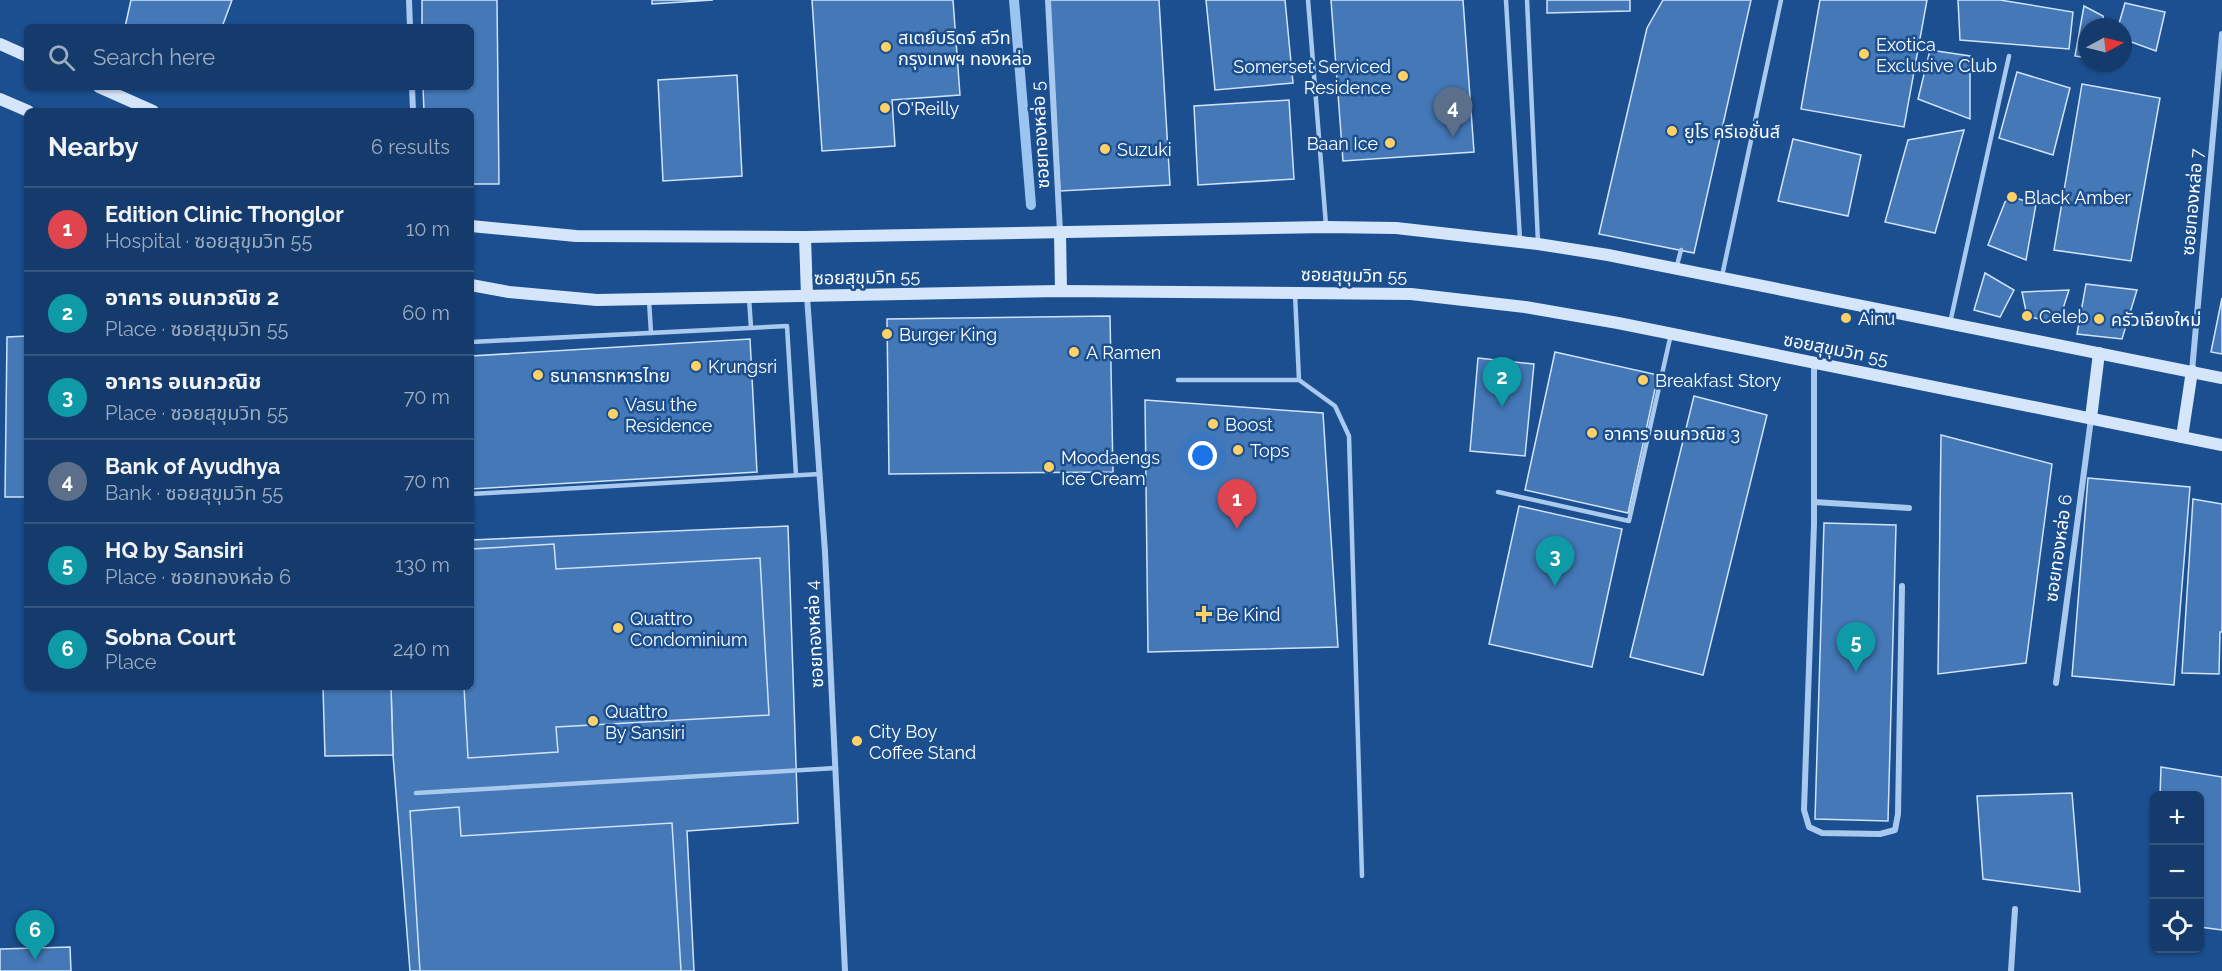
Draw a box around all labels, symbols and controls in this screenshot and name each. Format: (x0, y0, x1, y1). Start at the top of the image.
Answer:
north arrow (2078, 18, 2132, 72)
search box (24, 24, 474, 90)
place label: สเตย์บริดจ์ สวีท กรุงเทพฯ ทองหล่อ (898, 27, 1032, 70)
place label: Exotica Exclusive Club (1876, 34, 1997, 76)
marker: สเตย์บริดจ์ สวีท กรุงเทพฯ ทองหล่อ (879, 40, 893, 54)
icon: search (45, 41, 78, 74)
text: Search here (93, 44, 215, 70)
marker: Exotica Exclusive Club (1857, 47, 1871, 61)
place label: Somerset Serviced Residence (1233, 56, 1391, 98)
marker: Somerset Serviced Residence (1396, 69, 1410, 83)
street label: ซอยทองหล่อ 5 (1027, 81, 1053, 189)
pin: 4 (1434, 88, 1472, 137)
place label: O'Reilly (897, 98, 960, 119)
marker: O'Reilly (878, 101, 892, 115)
place label: ยูโร ครีเอชั่นส์ (1684, 120, 1780, 144)
marker: ยูโร ครีเอชั่นส์ (1665, 124, 1679, 138)
text: Nearby (48, 132, 138, 162)
place label: Baan Ice (1307, 133, 1378, 154)
text: 6 results (371, 135, 450, 159)
marker: Baan Ice (1383, 136, 1397, 150)
place label: Suzuki (1117, 139, 1172, 160)
marker: Suzuki (1098, 142, 1112, 156)
street label: ซอยทองหล่อ 7 (2177, 147, 2207, 256)
place label: Black Amber (2024, 187, 2132, 208)
marker: Black Amber (2005, 190, 2019, 204)
text: Edition Clinic Thonglor (105, 201, 344, 227)
text: 1 (63, 217, 72, 241)
text: 10 m (406, 217, 450, 241)
text: Hospital · ซอยสุขุมวิท 55 (105, 229, 312, 253)
street label: ซอยสุขุมวิท 55 (1301, 264, 1407, 287)
street label: ซอยสุขุมวิท 55 (814, 266, 921, 289)
text: อาคาร อเนกวณิช 2 (105, 284, 279, 310)
text: 2 (62, 301, 73, 325)
text: 60 m (402, 301, 450, 325)
place label: Celeb (2039, 306, 2088, 327)
place label: Ainu (1858, 308, 1895, 329)
marker: Celeb (2020, 309, 2034, 323)
place label: ครัวเจียงใหม่ (2111, 309, 2201, 330)
marker: Ainu (1839, 311, 1853, 325)
marker: ครัวเจียงใหม่ (2092, 312, 2106, 326)
text: Place · ซอยสุขุมวิท 55 (105, 317, 288, 341)
place label: Burger King (899, 324, 997, 345)
marker: Burger King (880, 327, 894, 341)
street label: ซอยสุขุมวิท 55 (1782, 329, 1890, 370)
place label: A Ramen (1086, 342, 1161, 363)
marker: A Ramen (1067, 345, 1081, 359)
place label: Krungsri (708, 356, 777, 377)
pin: 2 (1482, 358, 1522, 407)
marker: Krungsri (689, 359, 703, 373)
place label: ธนาคารทหารไทย (550, 365, 670, 386)
text: อาคาร อเนกวณิช (105, 368, 262, 394)
marker: ธนาคารทหารไทย (531, 368, 545, 382)
place label: Breakfast Story (1655, 370, 1782, 391)
marker: Breakfast Story (1636, 373, 1650, 387)
text: 3 (62, 385, 73, 409)
text: 70 m (404, 385, 450, 409)
place label: Vasu the Residence (625, 394, 713, 436)
text: Place · ซอยสุขุมวิท 55 (105, 401, 288, 425)
marker: Vasu the Residence (606, 407, 620, 421)
place label: Boost (1225, 414, 1273, 435)
marker: Boost (1206, 417, 1220, 431)
place label: อาคาร อเนกวณิช 3 (1604, 423, 1740, 444)
marker: อาคาร อเนกวณิช 3 (1585, 426, 1599, 440)
place label: Tops (1250, 440, 1290, 461)
your location (1188, 441, 1217, 470)
marker: Tops (1231, 443, 1245, 457)
place label: Moodaengs Ice Cream (1061, 447, 1160, 489)
text: Bank of Ayudhya (105, 453, 280, 479)
marker: Moodaengs Ice Cream (1042, 460, 1056, 474)
text: 4 (62, 469, 73, 493)
text: 70 m (404, 469, 450, 493)
pin: 1 (1218, 480, 1256, 529)
text: Bank · ซอยสุขุมวิท 55 (105, 481, 284, 505)
street label: ซอยทองหล่อ 6 (2040, 493, 2076, 603)
pin: 3 (1536, 536, 1574, 586)
text: HQ by Sansiri (105, 537, 244, 563)
text: 5 (62, 553, 73, 577)
text: 130 m (395, 553, 450, 577)
text: Place · ซอยทองหล่อ 6 (105, 565, 291, 589)
street label: ซอยทองหล่อ 4 (801, 580, 827, 688)
place label: Be Kind (1216, 604, 1280, 625)
marker: Be Kind (1197, 607, 1211, 621)
place label: Quattro Condominium (630, 608, 748, 650)
marker: Quattro Condominium (611, 621, 625, 635)
pin: 5 (1836, 622, 1876, 672)
text: Sobna Court (105, 624, 236, 650)
text: 6 (61, 637, 74, 661)
text: 240 m (393, 637, 450, 661)
text: Place (105, 650, 156, 674)
place label: Quattro By Sansiri (605, 701, 685, 743)
marker: Quattro By Sansiri (586, 714, 600, 728)
place label: City Boy Coffee Stand (869, 721, 976, 763)
marker: City Boy Coffee Stand (850, 734, 864, 748)
map controls (2150, 791, 2204, 953)
button: + (2150, 791, 2204, 845)
button: − (2150, 845, 2204, 899)
button: locate (2150, 899, 2204, 953)
pin: 6 (15, 910, 54, 960)

